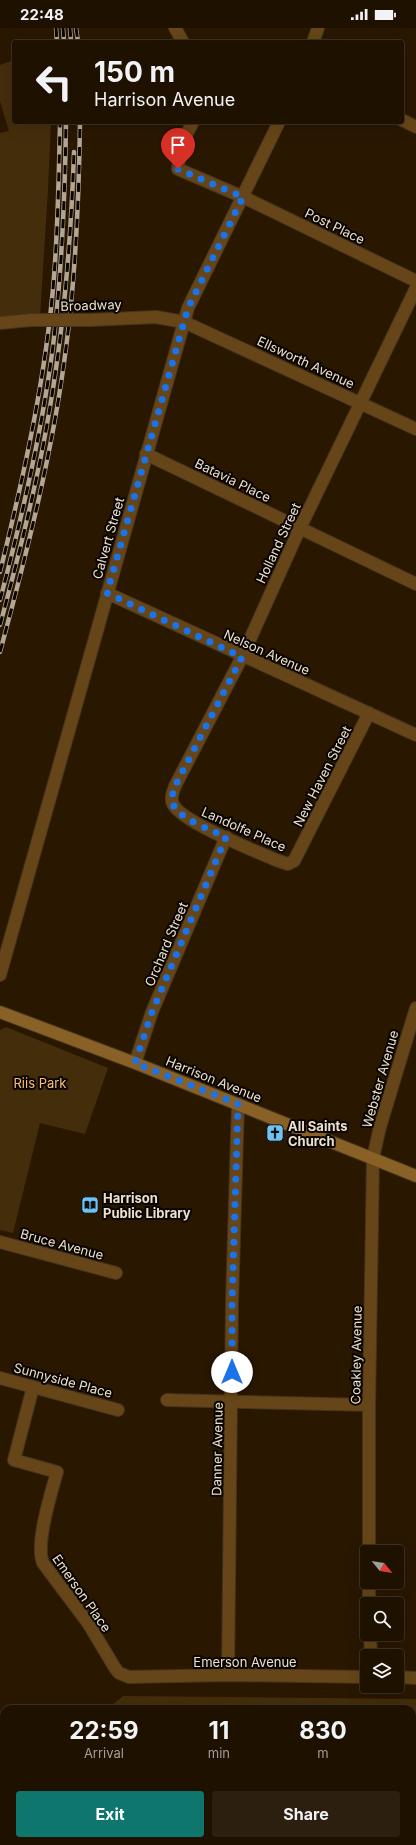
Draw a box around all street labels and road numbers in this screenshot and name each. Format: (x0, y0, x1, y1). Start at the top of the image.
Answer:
street label: Post Place (302, 205, 368, 247)
street label: Broadway (60, 296, 122, 314)
street label: Ellsworth Avenue (255, 332, 357, 392)
street label: Batavia Place (192, 455, 274, 505)
street label: Calvert Street (89, 495, 127, 581)
street label: Holland Street (252, 500, 304, 586)
street label: Nelson Avenue (222, 626, 312, 678)
street label: New Haven Street (290, 723, 354, 829)
street label: Landolfe Place (199, 803, 289, 855)
street label: Orchard Street (141, 899, 191, 989)
street label: Webster Avenue (358, 1028, 402, 1130)
street label: Harrison Avenue (164, 1052, 264, 1106)
street label: Bruce Avenue (19, 1225, 105, 1263)
street label: Coakley Avenue (347, 1305, 365, 1405)
street label: Sunnyside Place (12, 1359, 114, 1401)
street label: Danner Avenue (208, 1402, 226, 1496)
street label: Emerson Place (49, 1551, 115, 1635)
street label: Emerson Avenue (193, 1654, 297, 1670)

